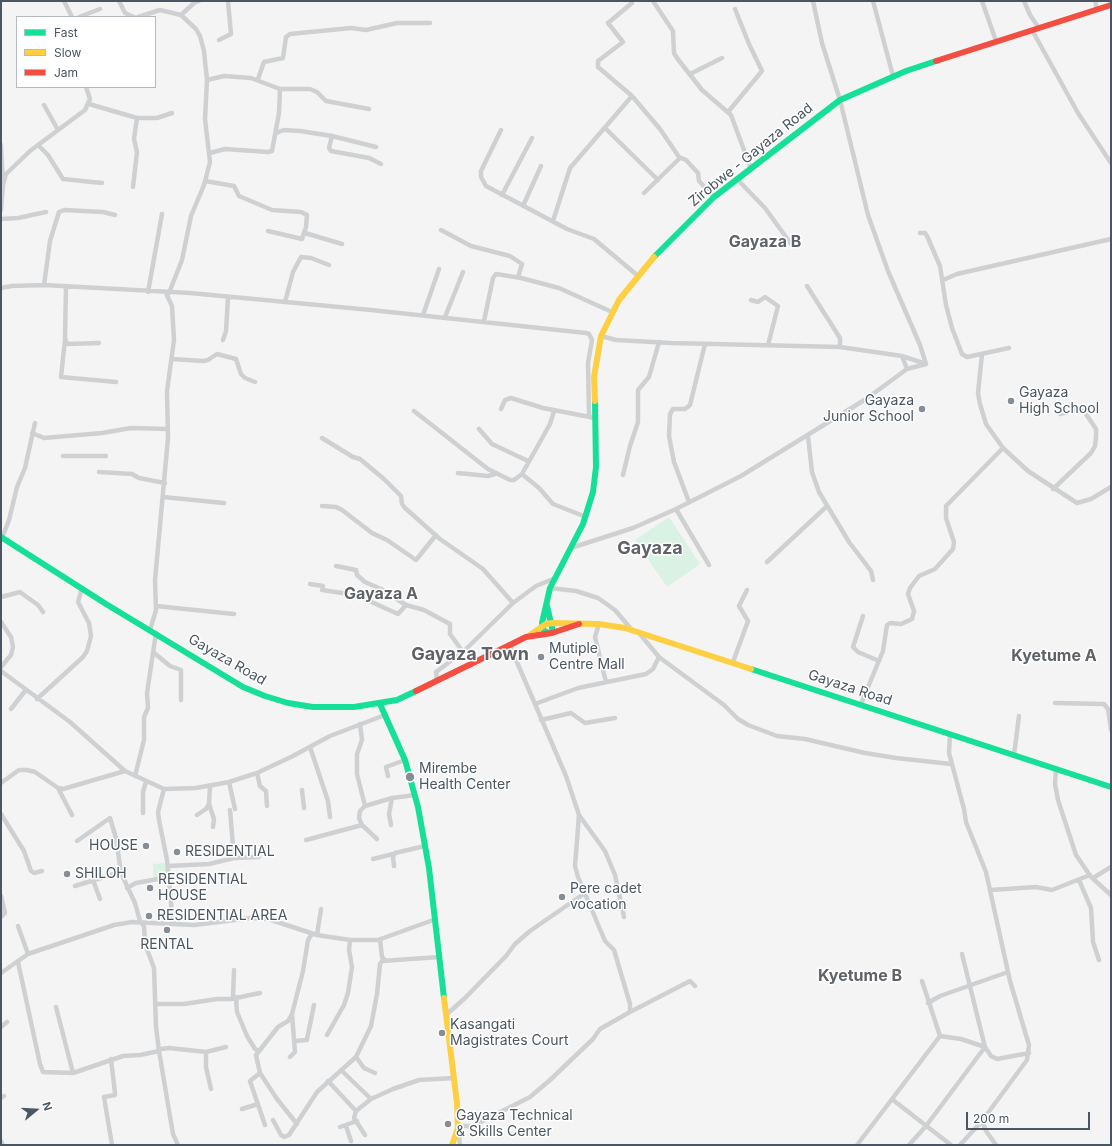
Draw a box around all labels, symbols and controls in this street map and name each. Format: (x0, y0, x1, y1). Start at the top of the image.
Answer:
legend (16, 16, 156, 88)
text: Fast (54, 25, 78, 40)
text: Slow (54, 45, 81, 60)
text: Jam (54, 65, 78, 80)
street label: Zirobwe - Gayaza Road (686, 100, 816, 210)
district label: Gayaza B (729, 232, 801, 252)
place label: Gayaza High School (1019, 385, 1099, 418)
place label: Gayaza Junior School (823, 393, 914, 426)
marker: Gayaza High School (1006, 396, 1016, 406)
marker: Gayaza Junior School (917, 404, 927, 414)
district label: Gayaza (617, 538, 683, 560)
district label: Gayaza A (344, 584, 418, 604)
street label: Gayaza Road (185, 631, 269, 689)
place label: Mutiple Centre Mall (549, 641, 625, 674)
district label: Gayaza Town (411, 644, 529, 666)
district label: Kyetume A (1011, 646, 1097, 666)
marker: Mutiple Centre Mall (536, 652, 546, 662)
street label: Gayaza Road (806, 667, 894, 709)
place label: Mirembe Health Center (419, 761, 510, 794)
marker: Mirembe Health Center (404, 771, 416, 783)
place label: HOUSE (89, 838, 138, 854)
marker: HOUSE (141, 841, 151, 851)
place label: RESIDENTIAL (185, 844, 275, 860)
marker: RESIDENTIAL (172, 847, 182, 857)
place label: SHILOH (75, 866, 127, 882)
marker: SHILOH (62, 869, 72, 879)
place label: RESIDENTIAL HOUSE (158, 872, 248, 904)
place label: Pere cadet vocation (570, 881, 641, 914)
marker: RESIDENTIAL HOUSE (145, 883, 155, 893)
marker: Pere cadet vocation (557, 892, 567, 902)
place label: RESIDENTIAL AREA (157, 908, 287, 924)
marker: RESIDENTIAL AREA (144, 911, 154, 921)
marker: RENTAL (162, 925, 172, 935)
place label: RENTAL (140, 937, 194, 953)
district label: Kyetume B (818, 966, 902, 986)
place label: Kasangati Magistrates Court (450, 1017, 568, 1050)
marker: Kasangati Magistrates Court (437, 1028, 447, 1038)
north arrow (16, 1090, 56, 1130)
text: N (39, 1100, 55, 1112)
scale bar (968, 1104, 1092, 1130)
place label: Gayaza Technical & Skills Center (456, 1108, 573, 1140)
text: 200 m (973, 1111, 1009, 1126)
marker: Gayaza Technical & Skills Center (443, 1119, 453, 1129)

